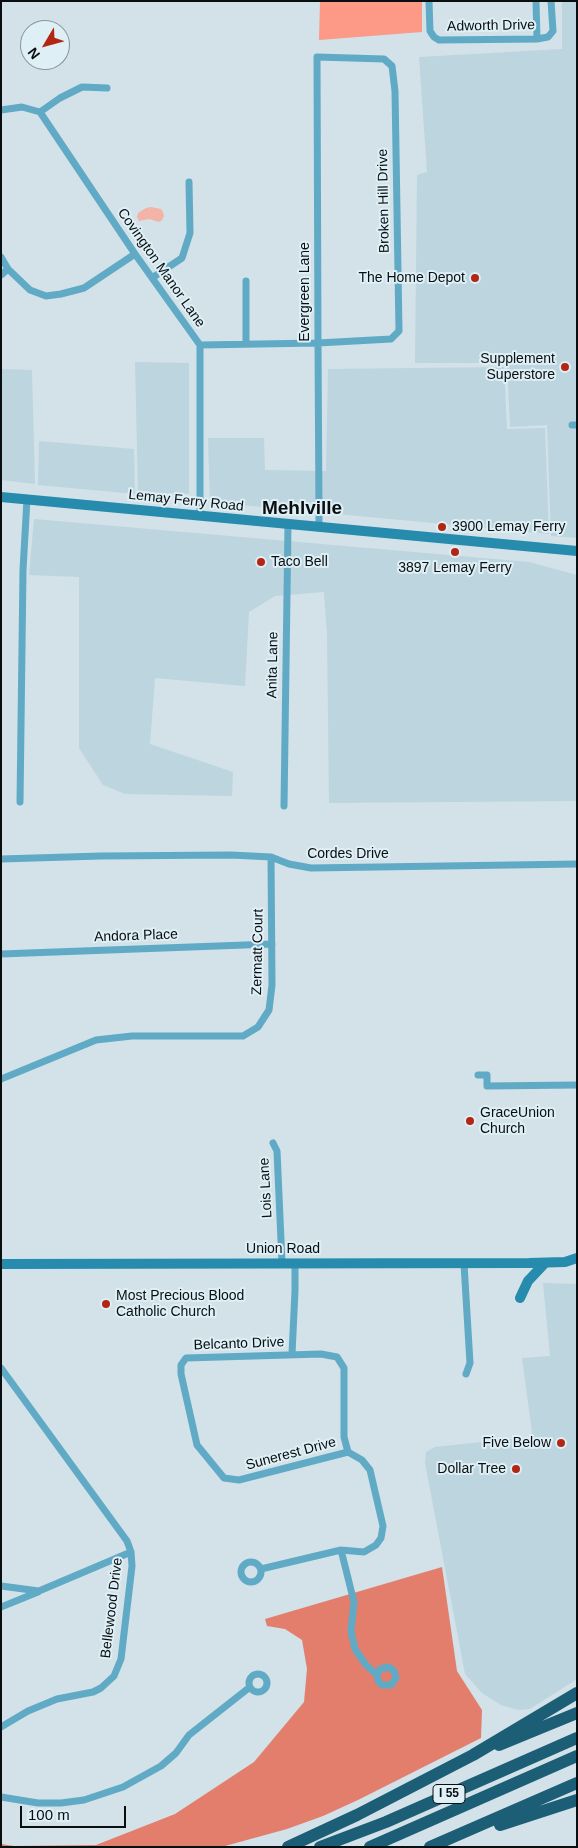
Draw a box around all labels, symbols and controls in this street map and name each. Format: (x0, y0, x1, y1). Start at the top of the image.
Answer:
street label: Adworth Drive (447, 17, 535, 35)
north arrow (20, 20, 70, 70)
text: N (24, 45, 43, 62)
street label: Broken Hill Drive (375, 149, 393, 253)
street label: Covington Manor Lane (113, 205, 209, 331)
street label: Evergreen Lane (297, 242, 313, 342)
place label: The Home Depot (358, 270, 465, 286)
marker: The Home Depot (469, 272, 481, 284)
place label: Supplement Superstore (480, 351, 555, 384)
marker: Supplement Superstore (559, 361, 571, 373)
street label: Lemay Ferry Road (127, 487, 245, 515)
district label: Mehlville (262, 498, 342, 520)
place label: 3900 Lemay Ferry (452, 519, 566, 535)
marker: 3900 Lemay Ferry (436, 521, 448, 533)
marker: 3897 Lemay Ferry (449, 546, 461, 558)
place label: Taco Bell (271, 554, 328, 570)
marker: Taco Bell (255, 556, 267, 568)
place label: 3897 Lemay Ferry (398, 560, 512, 576)
street label: Anita Lane (264, 631, 282, 699)
street label: Cordes Drive (307, 846, 389, 862)
street label: Zermatt Court (249, 909, 267, 995)
street label: Andora Place (94, 926, 178, 946)
place label: GraceUnion Church (480, 1105, 555, 1138)
marker: GraceUnion Church (464, 1115, 476, 1127)
street label: Lois Lane (256, 1157, 276, 1219)
street label: Union Road (246, 1241, 320, 1257)
place label: Most Precious Blood Catholic Church (116, 1288, 244, 1320)
marker: Most Precious Blood Catholic Church (100, 1298, 112, 1310)
street label: Belcanto Drive (193, 1334, 285, 1354)
street label: Sunerest Drive (244, 1434, 338, 1474)
place label: Five Below (483, 1435, 551, 1451)
marker: Five Below (555, 1437, 567, 1449)
place label: Dollar Tree (437, 1461, 506, 1477)
marker: Dollar Tree (510, 1463, 522, 1475)
street label: Bellewood Drive (97, 1557, 127, 1659)
road number: I 55 (433, 1785, 465, 1804)
scale bar (22, 1796, 129, 1828)
text: 100 m (28, 1806, 70, 1823)

